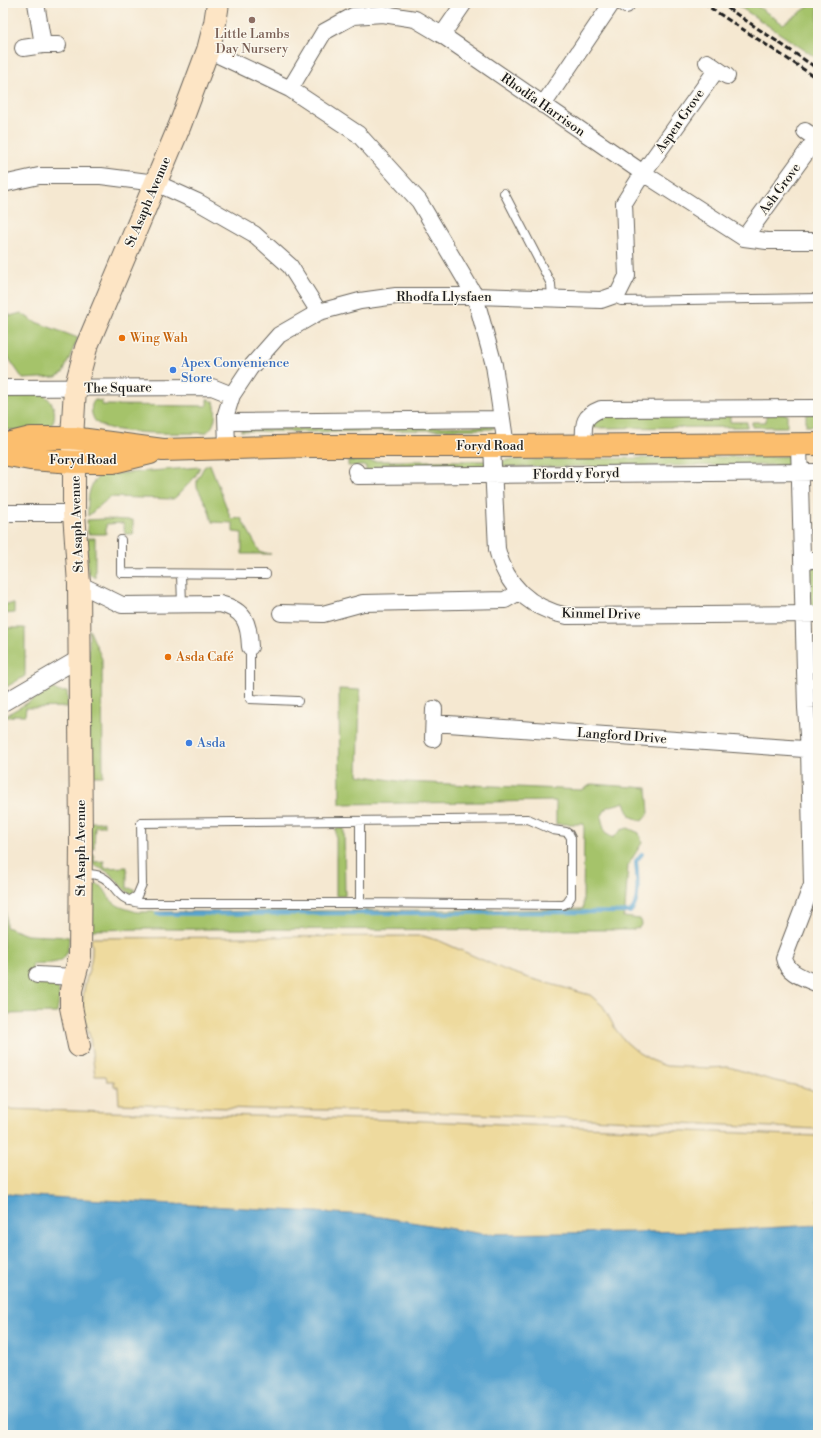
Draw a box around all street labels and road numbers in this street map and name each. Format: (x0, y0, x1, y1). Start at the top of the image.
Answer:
street label: Rhodfa Harrison (498, 70, 588, 140)
street label: Aspen Grove (652, 86, 708, 157)
street label: St Asaph Avenue (122, 154, 174, 250)
street label: Ash Grove (755, 160, 804, 219)
street label: Rhodfa Llysfaen (396, 289, 492, 305)
street label: The Square (84, 379, 152, 397)
street label: Foryd Road (456, 438, 524, 454)
street label: Foryd Road (49, 452, 117, 468)
street label: Ffordd y Foryd (532, 465, 620, 483)
street label: St Asaph Avenue (67, 475, 87, 573)
street label: Kinmel Drive (561, 605, 641, 623)
street label: Langford Drive (577, 725, 668, 747)
street label: St Asaph Avenue (73, 799, 89, 896)

